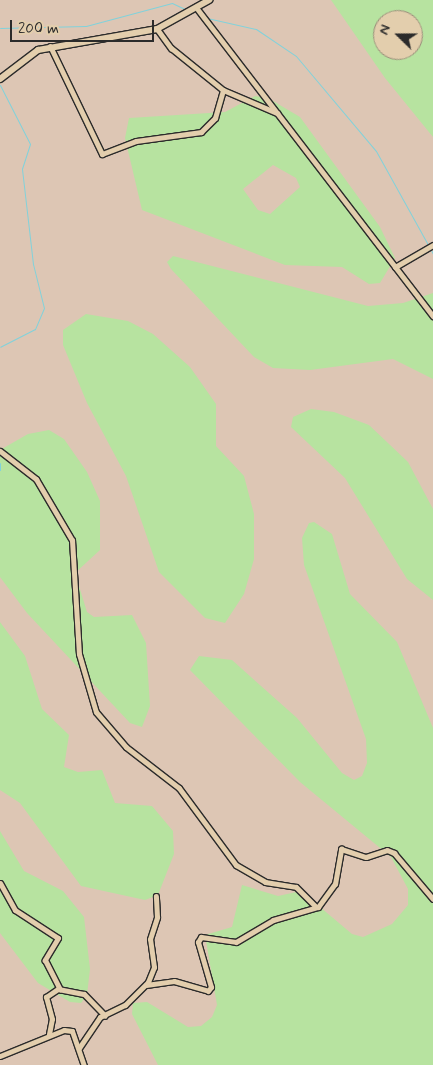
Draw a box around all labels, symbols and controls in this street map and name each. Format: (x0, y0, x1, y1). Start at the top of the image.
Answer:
scale bar (12, 10, 156, 42)
north arrow (373, 10, 423, 60)
text: 200 m (18, 19, 59, 39)
text: N (375, 22, 395, 37)

